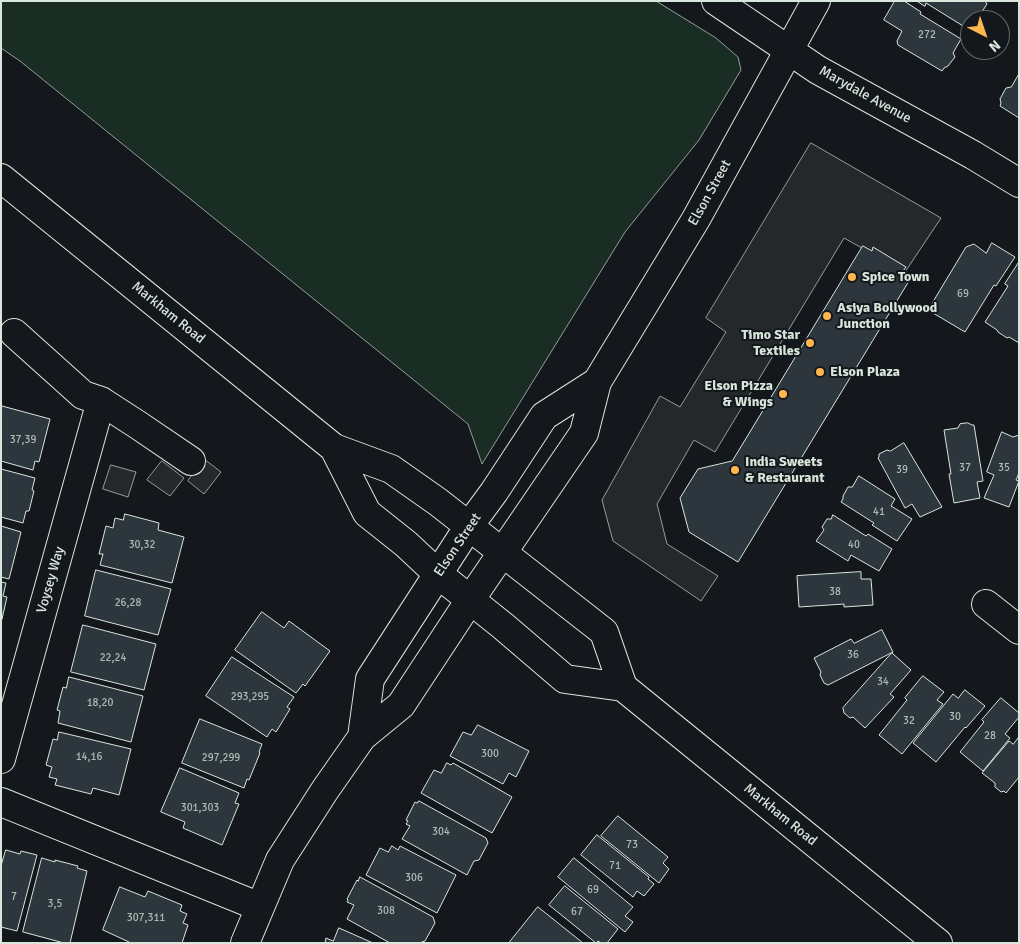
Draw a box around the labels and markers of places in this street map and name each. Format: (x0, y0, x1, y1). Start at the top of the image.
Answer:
place label: Spice Town (862, 269, 930, 285)
marker: Spice Town (846, 271, 858, 283)
place label: Asiya Bollywood Junction (837, 300, 937, 332)
marker: Asiya Bollywood Junction (821, 310, 833, 322)
place label: Timo Star Textiles (741, 327, 800, 360)
marker: Timo Star Textiles (804, 337, 816, 349)
place label: Elson Plaza (830, 364, 900, 380)
marker: Elson Plaza (814, 366, 826, 378)
place label: Elson Pizza & Wings (704, 378, 773, 411)
marker: Elson Pizza & Wings (777, 388, 789, 400)
place label: India Sweets & Restaurant (745, 454, 824, 487)
marker: India Sweets & Restaurant (729, 464, 741, 476)

